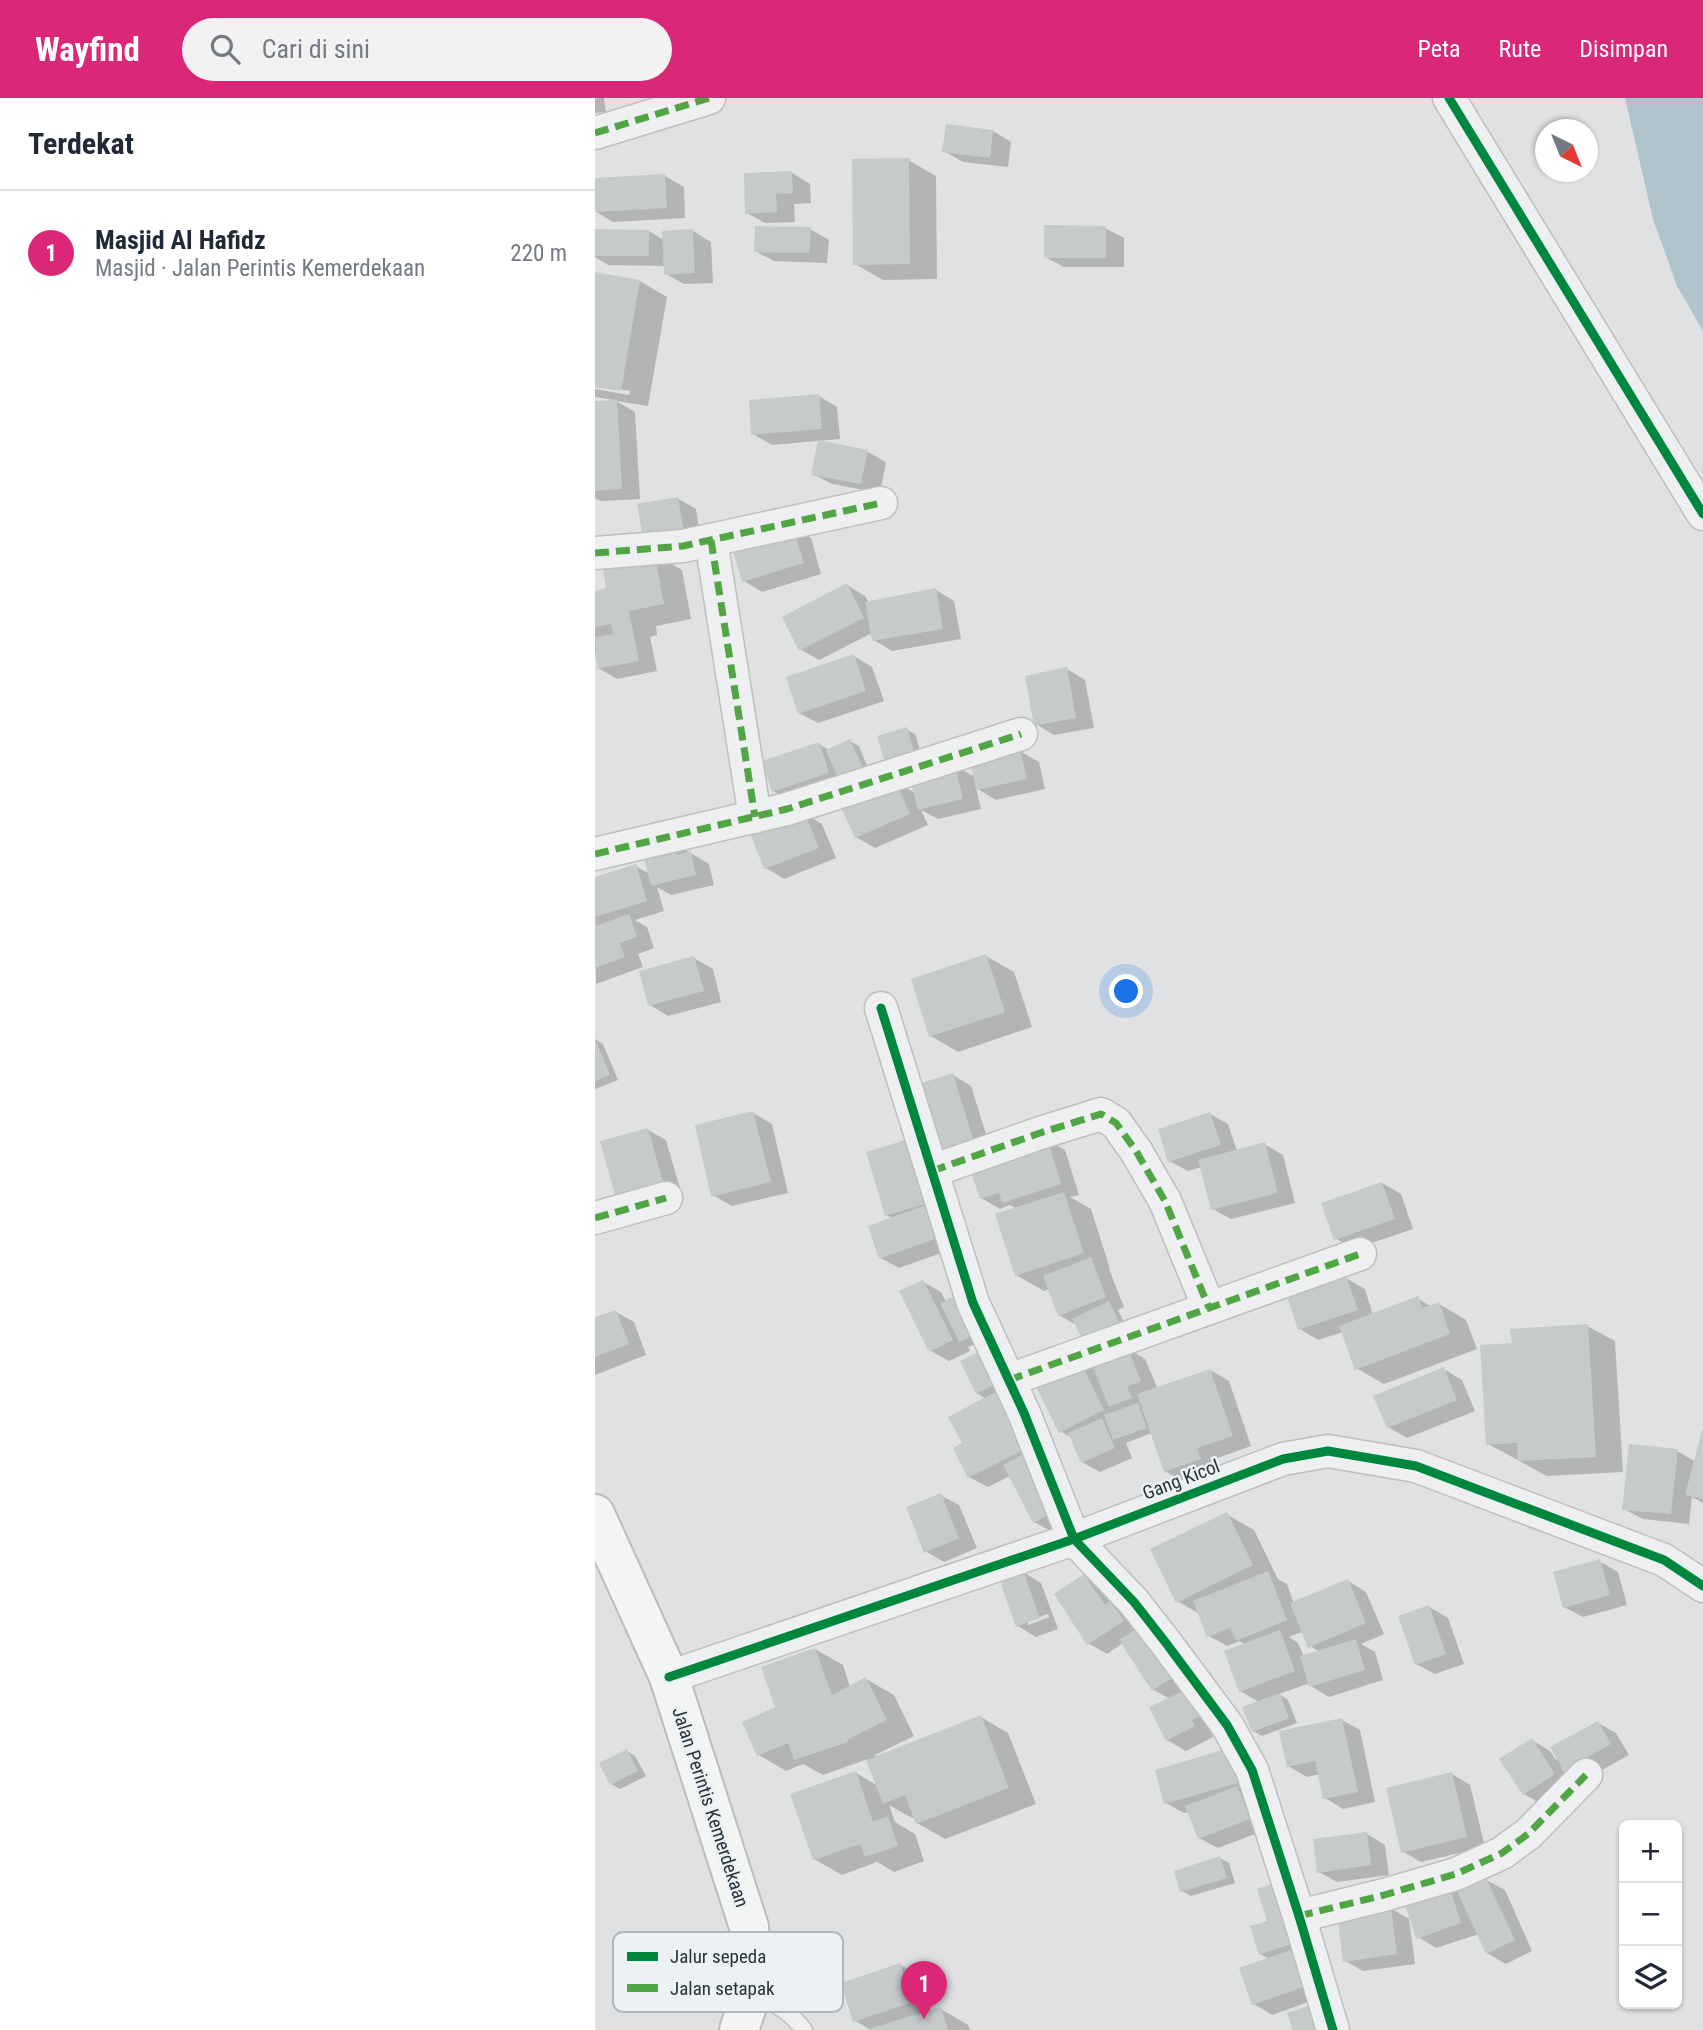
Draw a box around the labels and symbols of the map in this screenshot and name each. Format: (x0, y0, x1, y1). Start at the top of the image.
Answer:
north arrow (1535, 119, 1598, 182)
your location (1109, 974, 1143, 1008)
street label: Gang Kicol (1139, 1454, 1223, 1505)
street label: Jalan Perintis Kemerdekaan (667, 1704, 754, 1910)
legend (613, 1932, 843, 2012)
text: Jalur sepeda (670, 1945, 766, 1968)
pin: 1 (901, 1961, 947, 2019)
text: Jalan setapak (670, 1977, 775, 2000)

